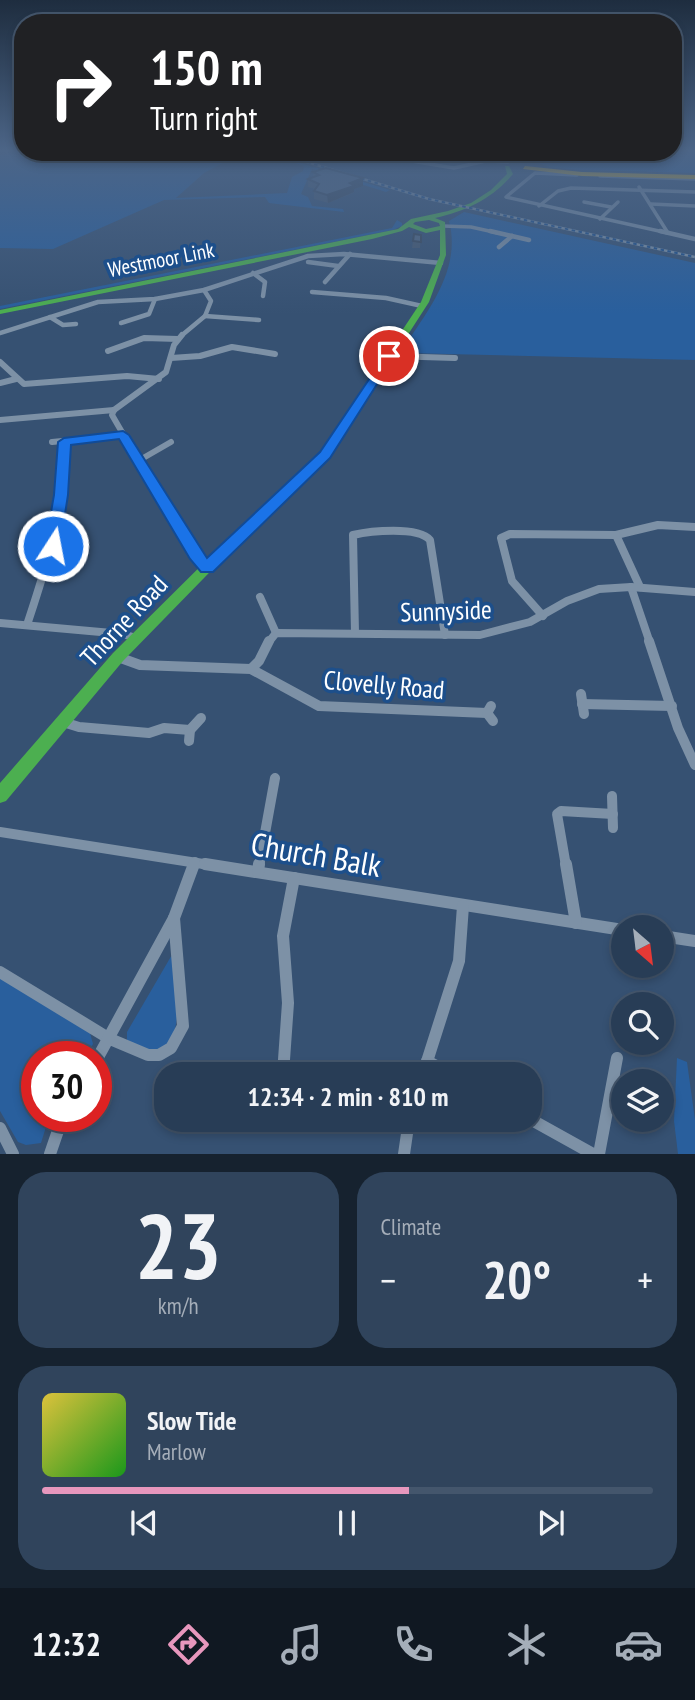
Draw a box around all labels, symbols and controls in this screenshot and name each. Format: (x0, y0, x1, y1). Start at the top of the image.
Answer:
text: 150 m (150, 35, 263, 99)
icon: right (35, 42, 126, 133)
text: Turn right (150, 97, 258, 139)
street label: Westmoor Link (106, 236, 216, 283)
pin (359, 326, 419, 386)
icon: arrive (370, 337, 408, 375)
position arrow (16, 509, 90, 583)
street label: Thorne Road (73, 568, 174, 673)
street label: Sunnyside (400, 592, 492, 629)
street label: Clovelly Road (322, 663, 446, 706)
street label: Church Balk (248, 822, 385, 886)
north arrow (611, 915, 674, 978)
map controls (611, 915, 674, 1132)
button: search (611, 992, 674, 1055)
speed limit sign: 30 (21, 1041, 112, 1132)
button: layers (611, 1069, 674, 1132)
text: 12:34 · 2 min · 810 m (248, 1080, 448, 1113)
text: 23 (135, 1186, 222, 1304)
text: Climate (381, 1212, 441, 1241)
text: 20° (482, 1246, 551, 1313)
text: − (381, 1255, 396, 1304)
text: + (637, 1255, 653, 1304)
text: km/h (158, 1291, 199, 1320)
text: Slow Tide (147, 1404, 237, 1437)
text: Marlow (147, 1437, 206, 1466)
icon: previous (125, 1504, 163, 1542)
icon: pause (328, 1504, 366, 1542)
icon: next (532, 1504, 570, 1542)
icon: directions (164, 1620, 213, 1669)
icon: music (277, 1620, 326, 1669)
icon: phone (389, 1620, 438, 1669)
icon: climate (502, 1620, 551, 1669)
icon: car (614, 1620, 663, 1669)
text: 12:32 (32, 1623, 101, 1665)

